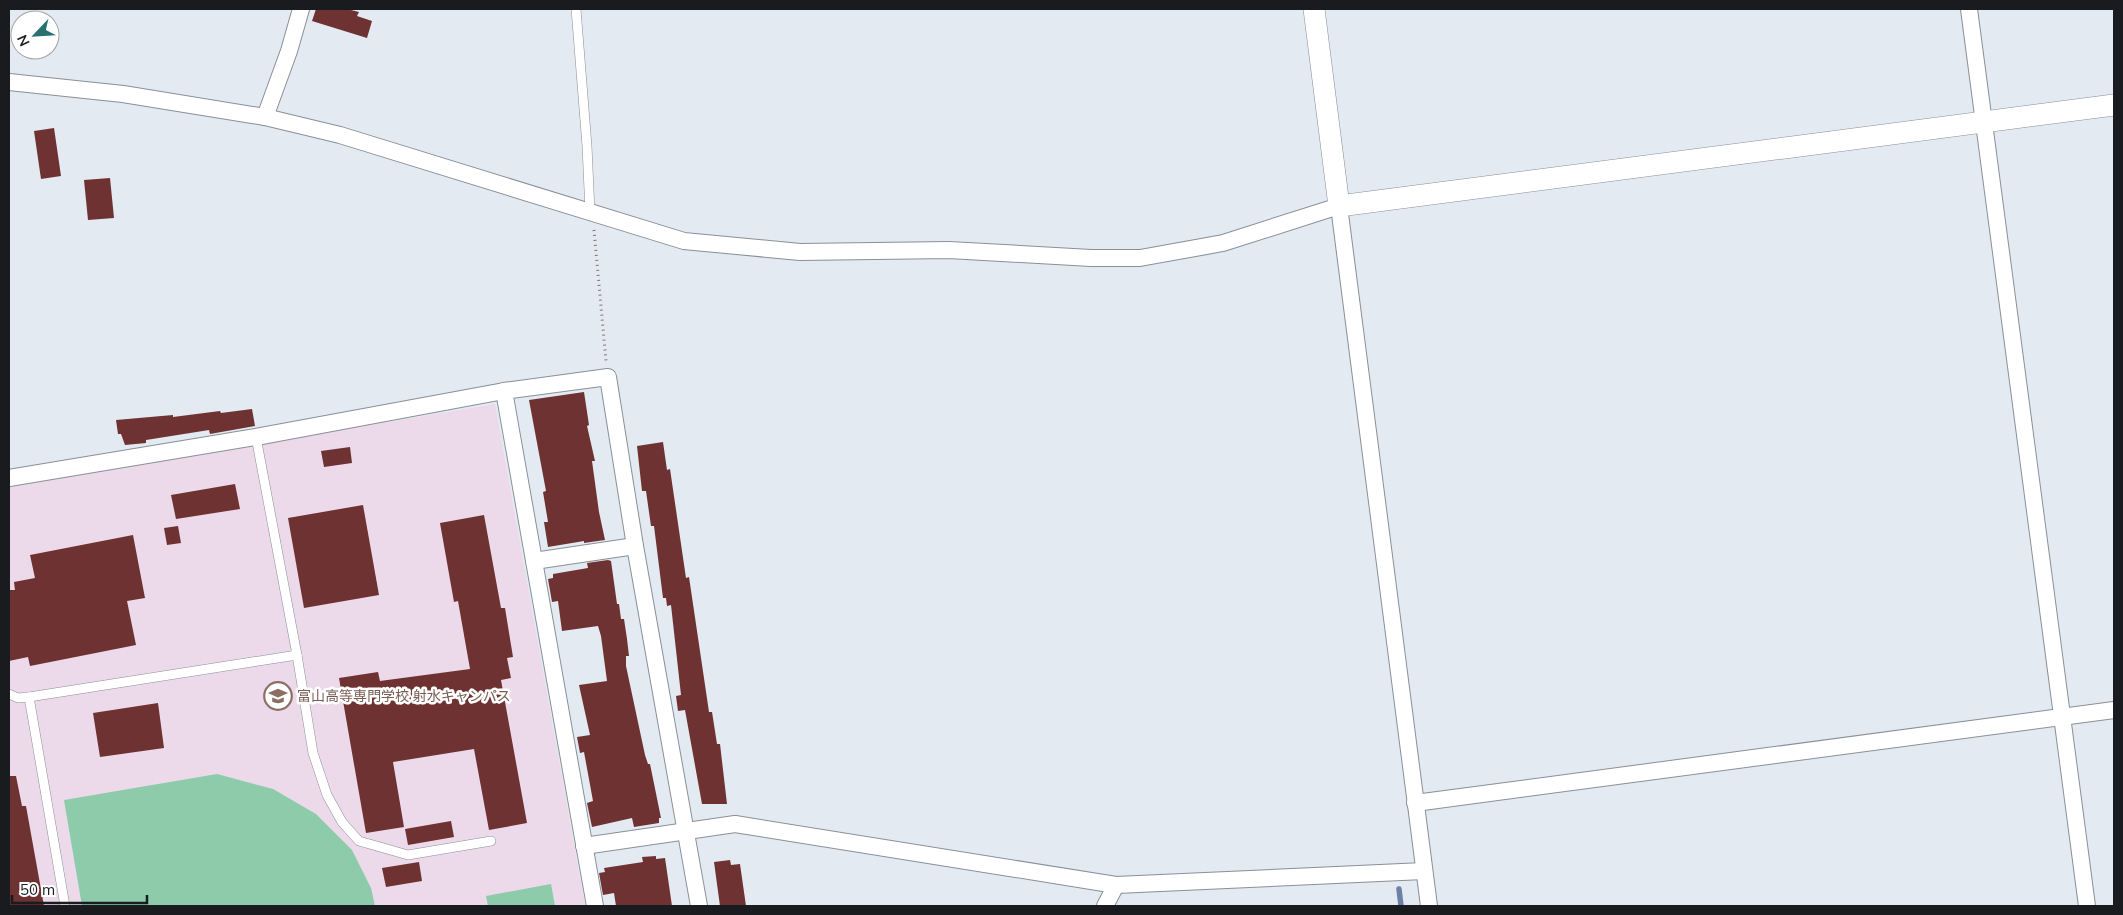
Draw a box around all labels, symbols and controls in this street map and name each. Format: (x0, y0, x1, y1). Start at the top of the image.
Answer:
north arrow (10, 10, 60, 60)
text: N (13, 32, 34, 49)
school or university icon: 富山高等専門学校 射水キャンパス (263, 681, 293, 711)
place label: 富山高等専門学校 射水キャンパス (297, 687, 511, 705)
scale bar (12, 872, 148, 904)
text: 50 m (20, 880, 55, 899)

